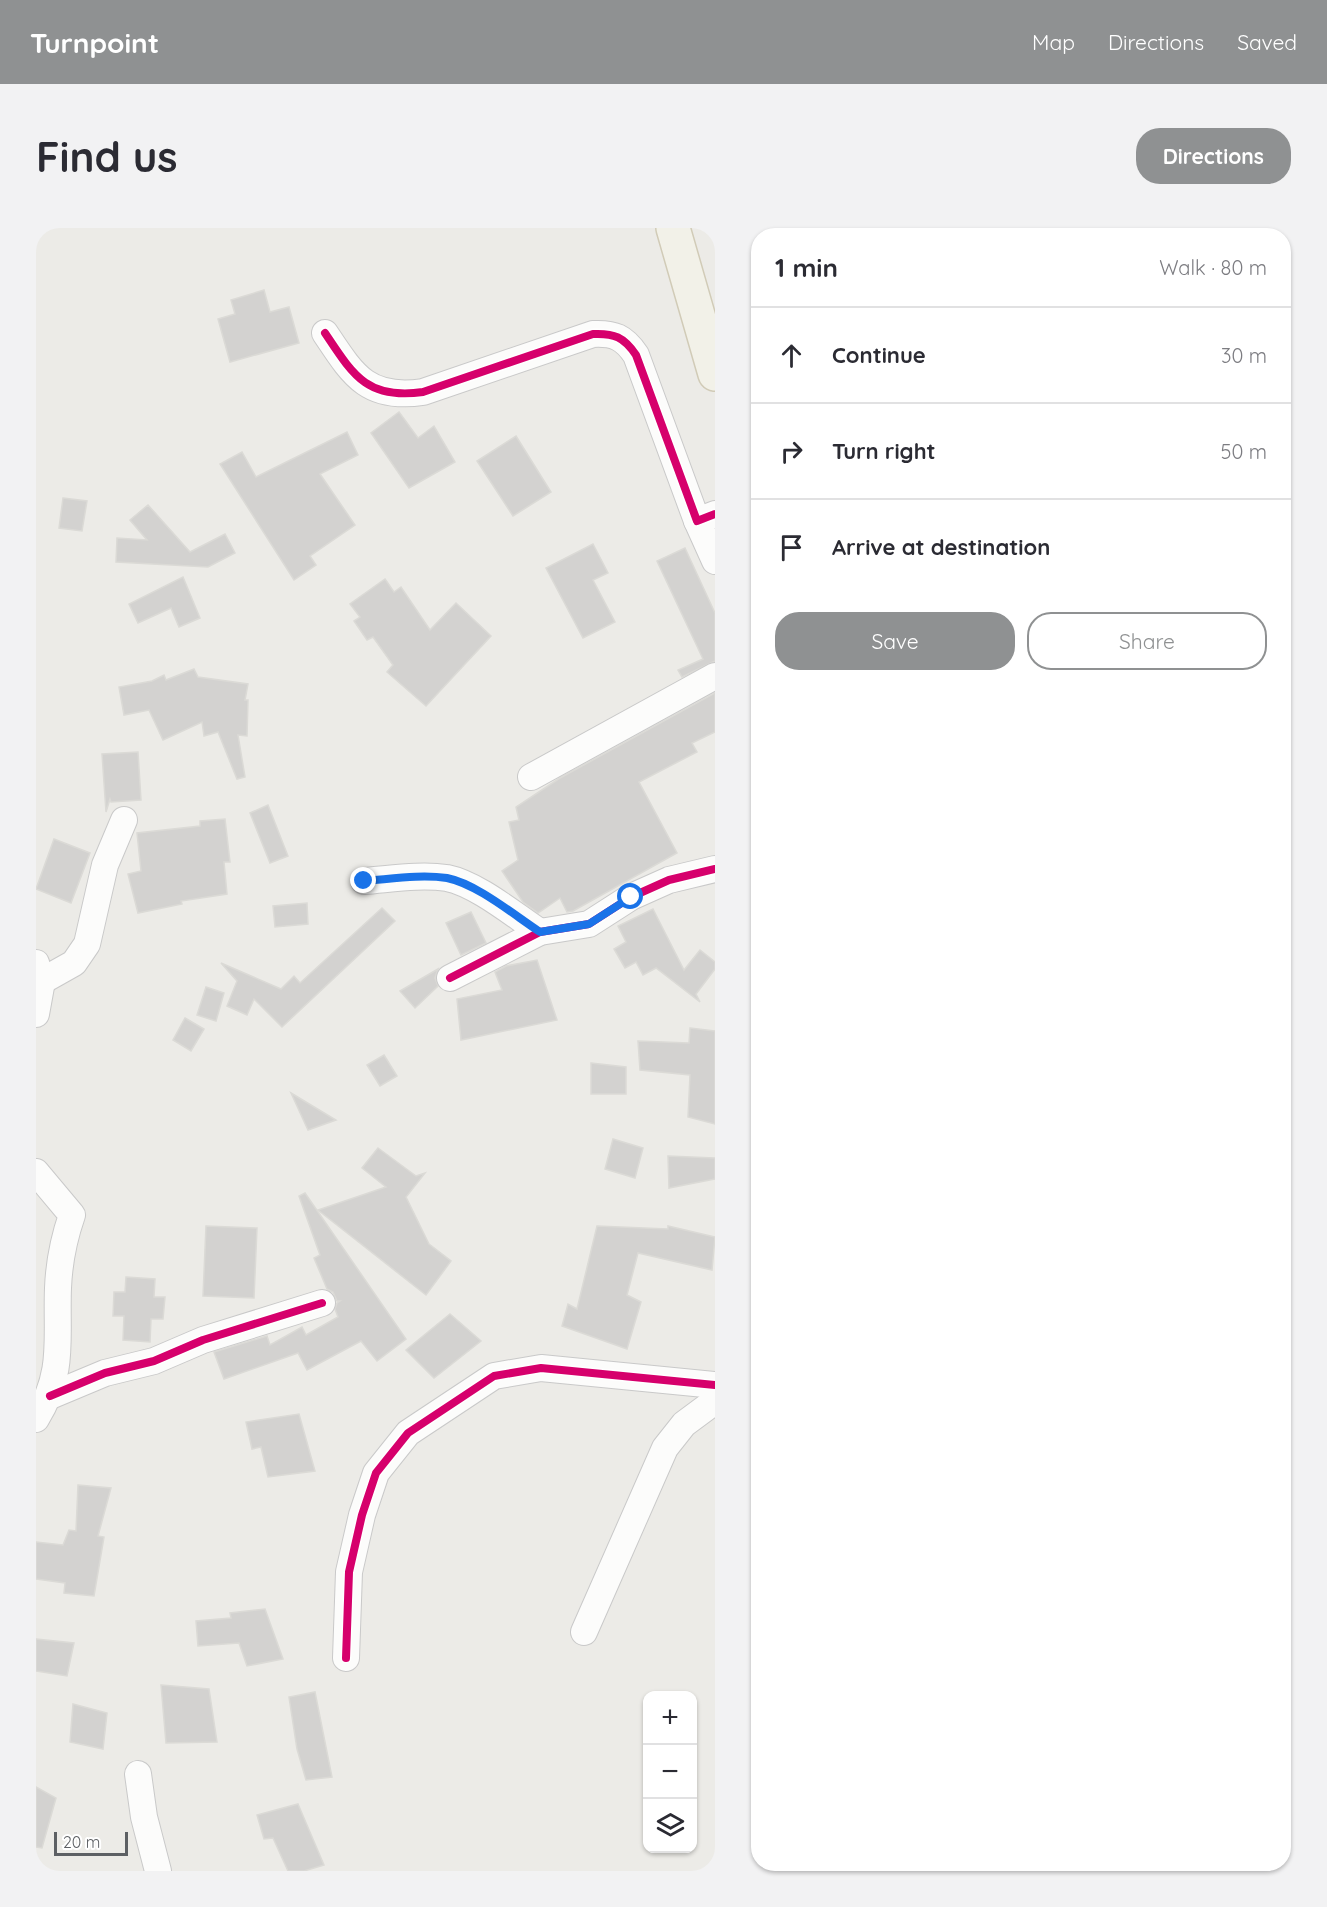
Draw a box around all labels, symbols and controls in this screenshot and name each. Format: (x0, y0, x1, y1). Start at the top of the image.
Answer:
text: Turnpoint (30, 25, 159, 60)
text: Map (1032, 29, 1075, 55)
text: Directions (1108, 29, 1204, 55)
text: Saved (1237, 29, 1297, 55)
button: Directions (1136, 128, 1291, 184)
text: Find us (36, 130, 178, 183)
text: 1 min (775, 251, 838, 284)
text: Walk · 80 m (1159, 255, 1267, 280)
icon: ahead (775, 339, 808, 372)
text: Continue (832, 341, 926, 369)
text: 30 m (1221, 343, 1267, 368)
icon: right (775, 435, 808, 468)
text: Turn right (832, 437, 936, 465)
text: 50 m (1221, 439, 1267, 464)
icon: arrive (775, 531, 808, 564)
text: Arrive at destination (832, 533, 1050, 561)
button: Save (775, 612, 1015, 670)
button: Share (1027, 612, 1267, 670)
route end (350, 867, 376, 893)
route start (617, 883, 643, 909)
map controls (643, 1691, 697, 1853)
button: + (643, 1691, 697, 1745)
button: − (643, 1745, 697, 1799)
button: layers (643, 1799, 697, 1853)
scale bar (54, 1829, 128, 1856)
text: 20 m (63, 1832, 100, 1852)

